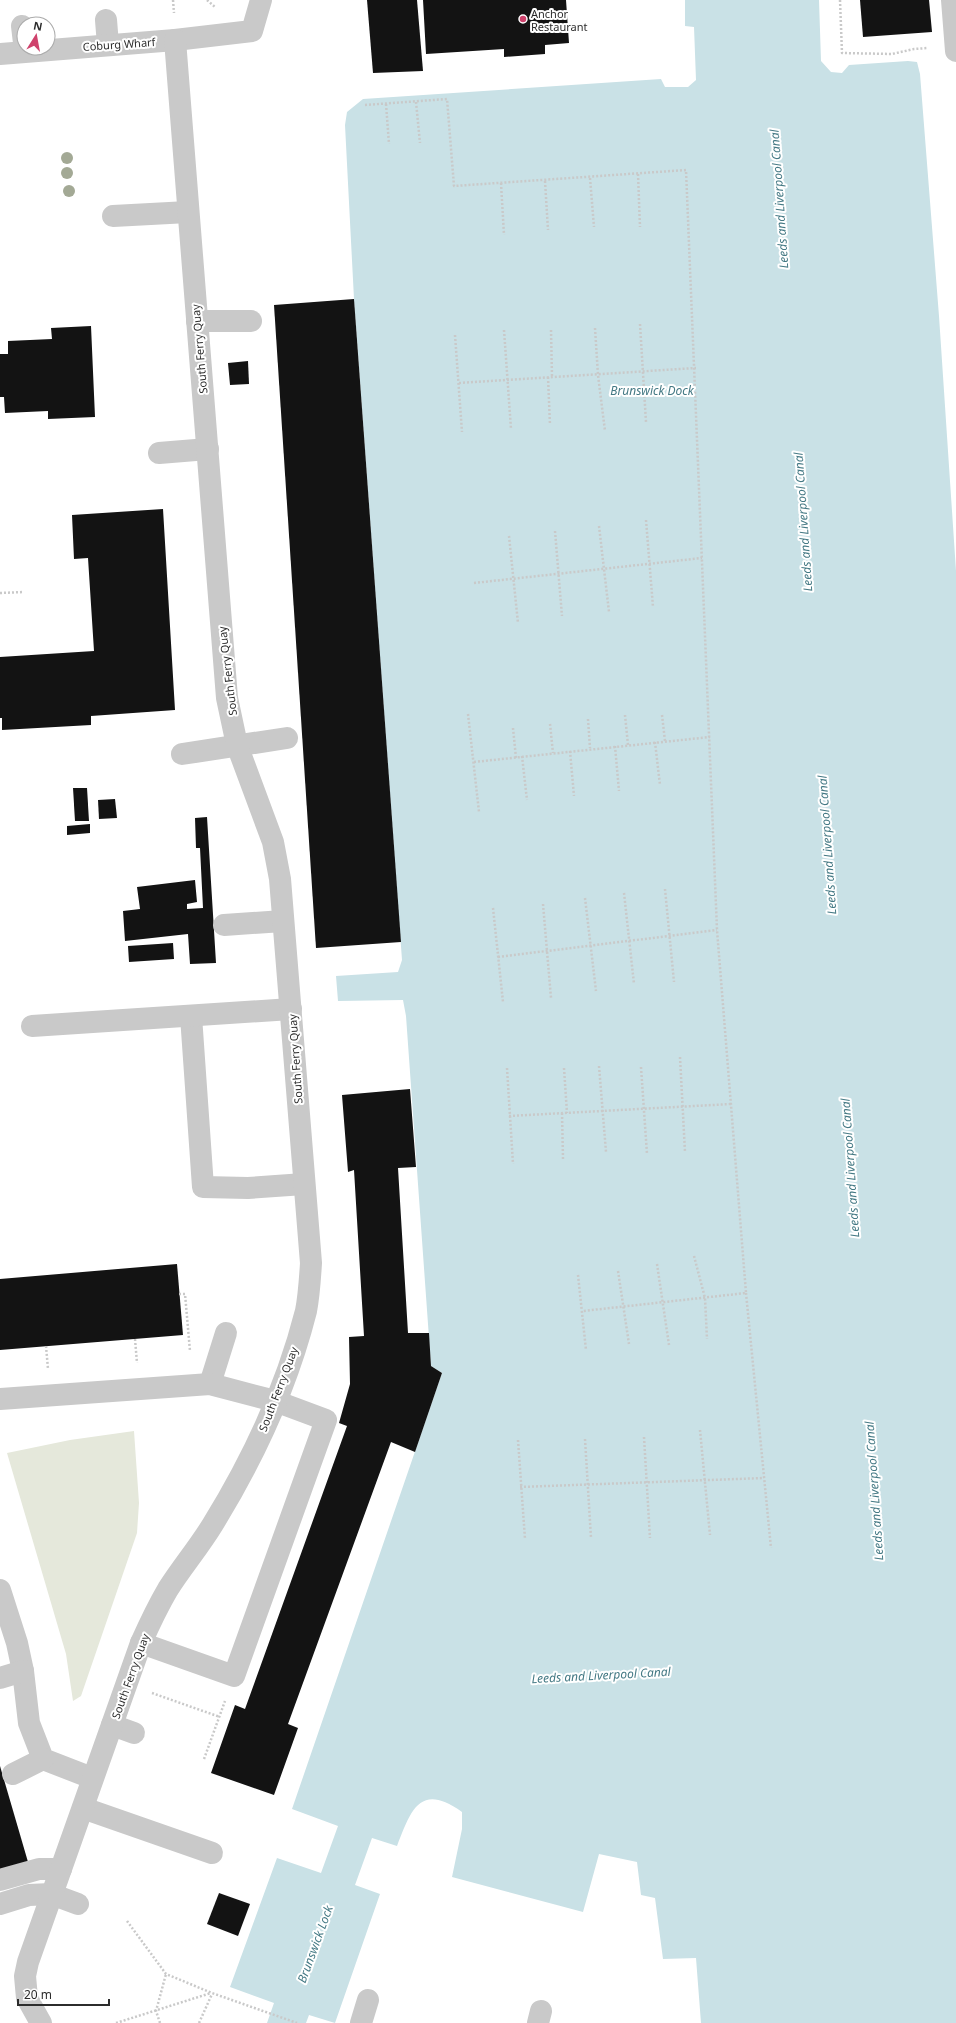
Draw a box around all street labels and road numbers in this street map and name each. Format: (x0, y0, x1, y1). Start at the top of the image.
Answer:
street label: Coburg Wharf (82, 34, 157, 54)
street label: South Ferry Quay (188, 303, 210, 394)
street label: South Ferry Quay (214, 625, 240, 716)
street label: South Ferry Quay (284, 1013, 306, 1104)
street label: South Ferry Quay (255, 1344, 301, 1434)
street label: South Ferry Quay (108, 1631, 153, 1721)

